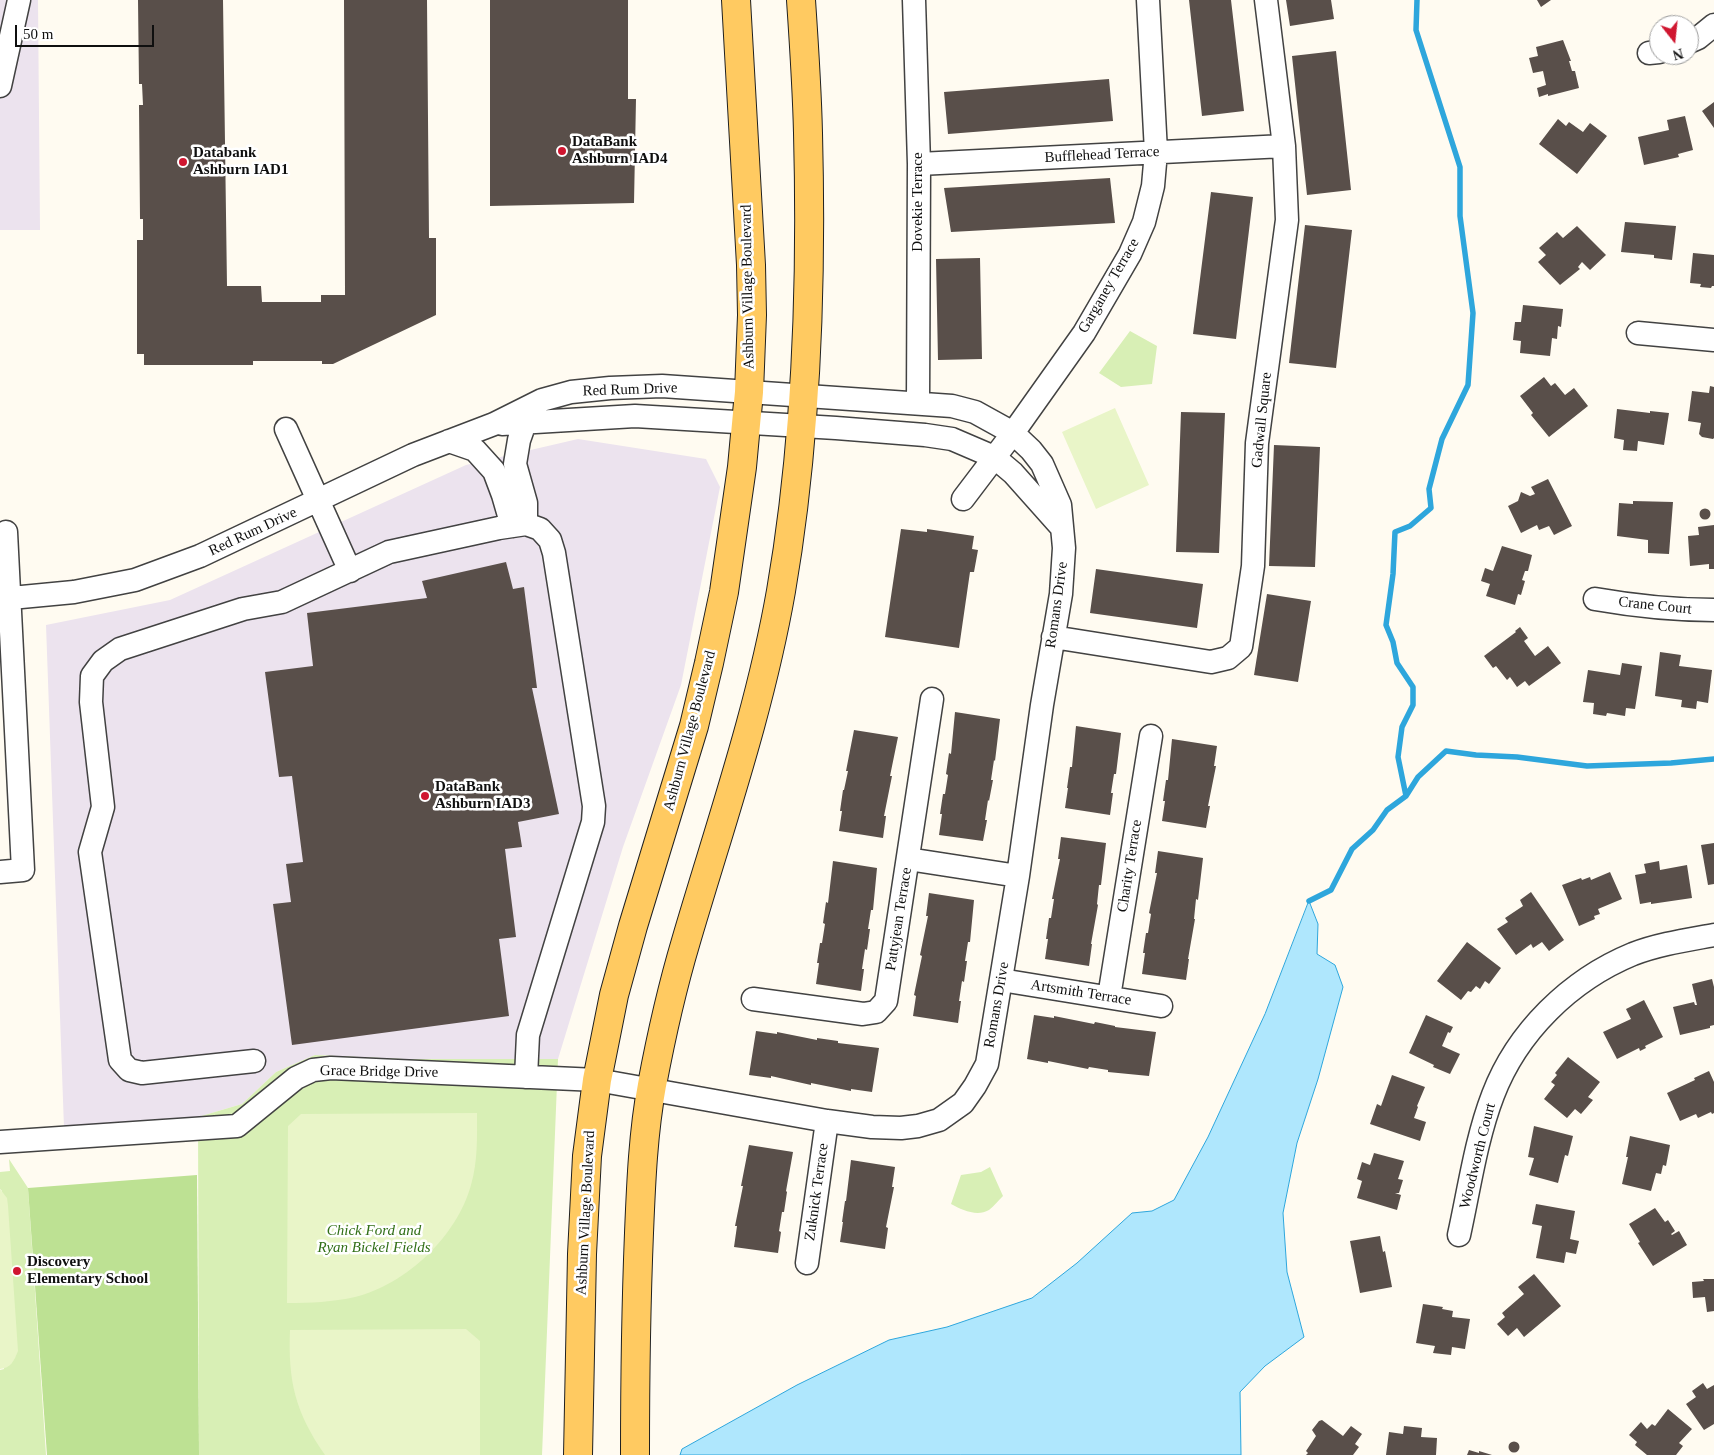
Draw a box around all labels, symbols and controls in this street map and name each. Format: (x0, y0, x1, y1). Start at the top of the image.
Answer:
scale bar (18, 15, 156, 47)
north arrow (1649, 15, 1699, 65)
text: 50 m (23, 26, 53, 42)
text: N (1671, 45, 1685, 63)
place label: DataBank Ashburn IAD4 (572, 133, 667, 168)
street label: Bufflehead Terrace (1044, 143, 1160, 167)
place label: Databank Ashburn IAD1 (193, 144, 288, 179)
marker: DataBank Ashburn IAD4 (556, 145, 568, 157)
street label: Dovekie Terrace (909, 152, 927, 252)
marker: Databank Ashburn IAD1 (177, 156, 189, 168)
street label: Ashburn Village Boulevard (738, 204, 758, 370)
street label: Garganey Terrace (1075, 235, 1143, 337)
street label: Gadwall Square (1248, 371, 1276, 469)
street label: Red Rum Drive (582, 379, 678, 401)
street label: Red Rum Drive (206, 504, 300, 560)
street label: Romans Drive (1042, 561, 1072, 649)
street label: Crane Court (1617, 593, 1693, 619)
street label: Ashburn Village Boulevard (660, 649, 720, 813)
place label: DataBank Ashburn IAD3 (435, 778, 530, 813)
marker: DataBank Ashburn IAD3 (419, 790, 431, 802)
street label: Charity Terrace (1114, 818, 1146, 914)
street label: Pattyjean Terrace (882, 866, 916, 972)
street label: Romans Drive (981, 961, 1013, 1049)
street label: Artsmith Terrace (1029, 976, 1133, 1010)
street label: Grace Bridge Drive (320, 1062, 438, 1082)
street label: Woodworth Court (1456, 1101, 1500, 1211)
street label: Ashburn Village Boulevard (573, 1130, 599, 1296)
street label: Zuknick Terrace (801, 1142, 833, 1242)
park label: Chick Ford and Ryan Bickel Fields (317, 1222, 431, 1257)
place label: Discovery Elementary School (27, 1253, 148, 1288)
marker: Discovery Elementary School (11, 1265, 23, 1277)

